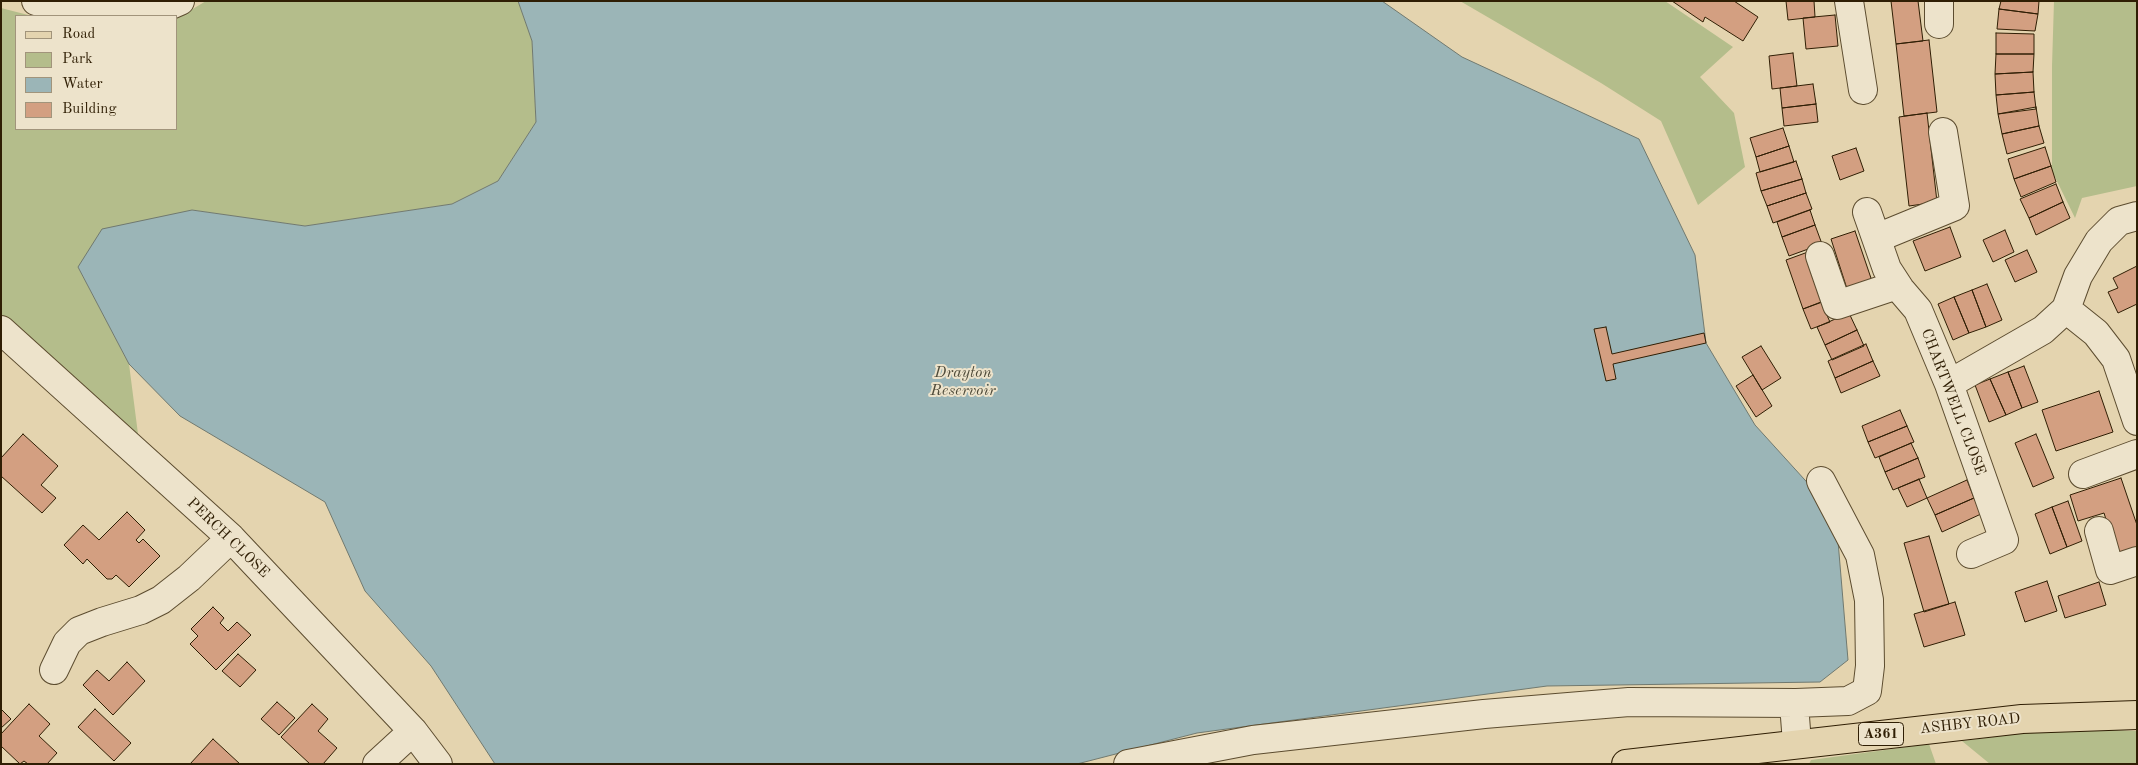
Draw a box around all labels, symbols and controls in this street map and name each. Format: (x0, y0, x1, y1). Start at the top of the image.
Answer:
legend (15, 15, 178, 130)
text: Road (62, 27, 95, 42)
text: Park (62, 52, 93, 67)
text: Water (62, 77, 103, 92)
text: Building (62, 102, 117, 117)
street label: CHARTWELL CLOSE (1917, 326, 1989, 478)
water label: Drayton Reservoir (930, 363, 996, 401)
street label: PERCH CLOSE (183, 494, 273, 582)
street label: ASHBY ROAD (1919, 710, 2021, 738)
road number: A361 (1858, 722, 1904, 746)

